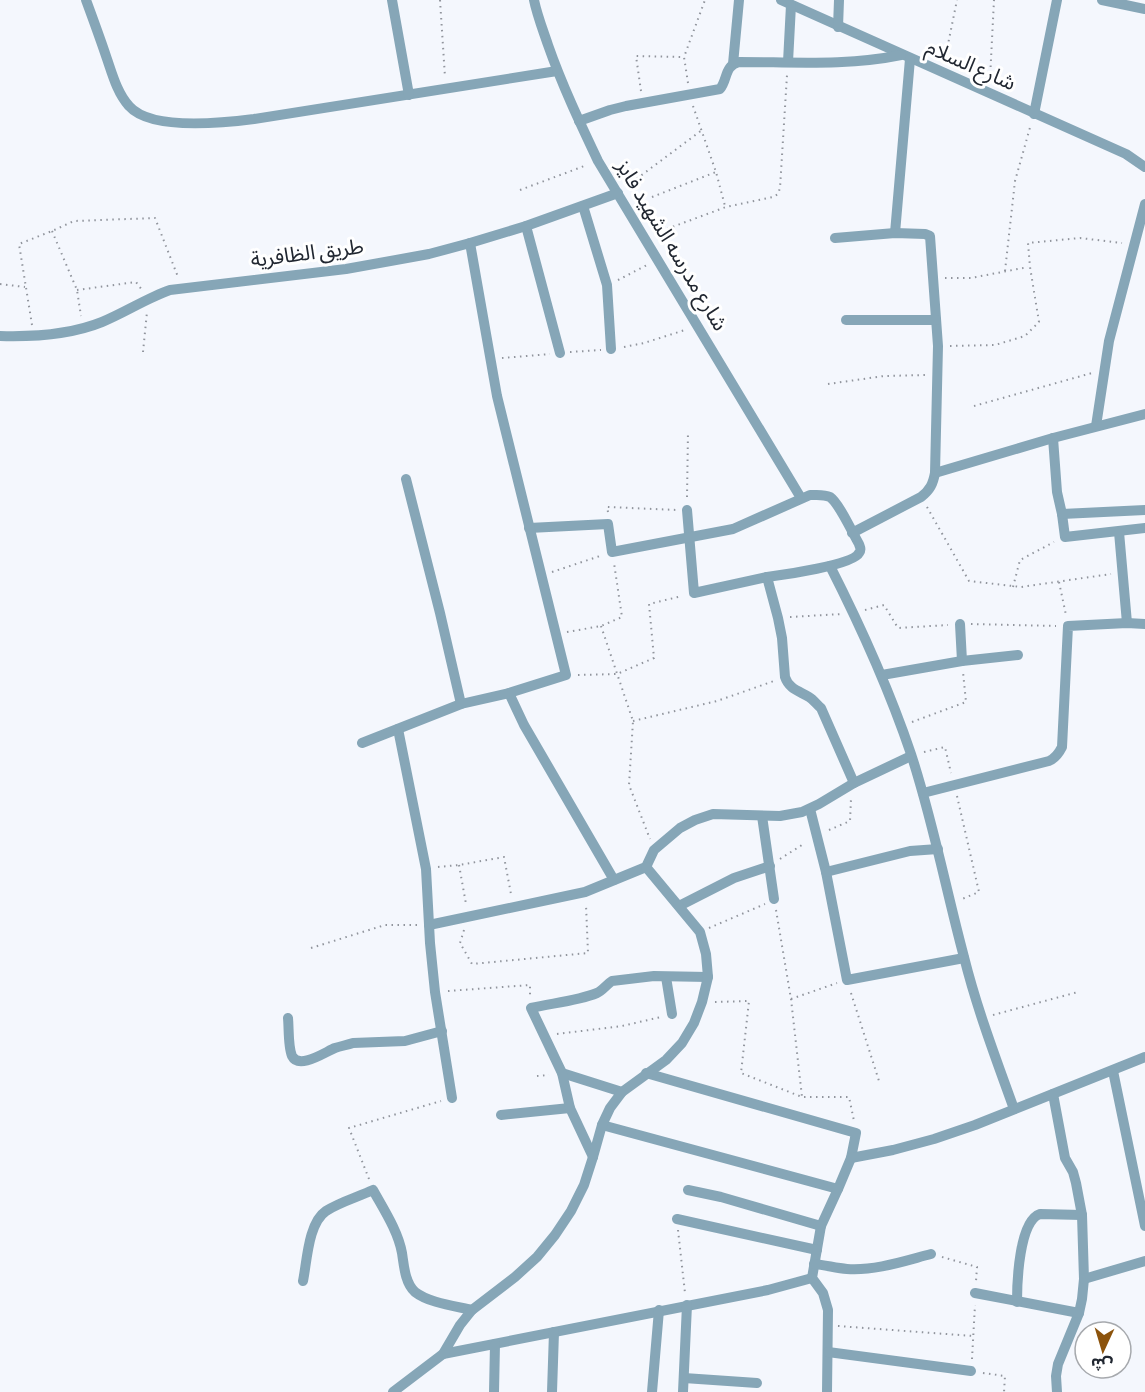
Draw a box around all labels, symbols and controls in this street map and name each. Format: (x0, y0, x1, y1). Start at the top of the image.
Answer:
street label: شارع السلام (921, 36, 1019, 99)
street label: شارع مدرسه الشهيد فايز (608, 155, 731, 336)
street label: طريق الظافرية (249, 236, 365, 273)
north arrow (1073, 1320, 1133, 1380)
text: ش (1090, 1354, 1114, 1373)

